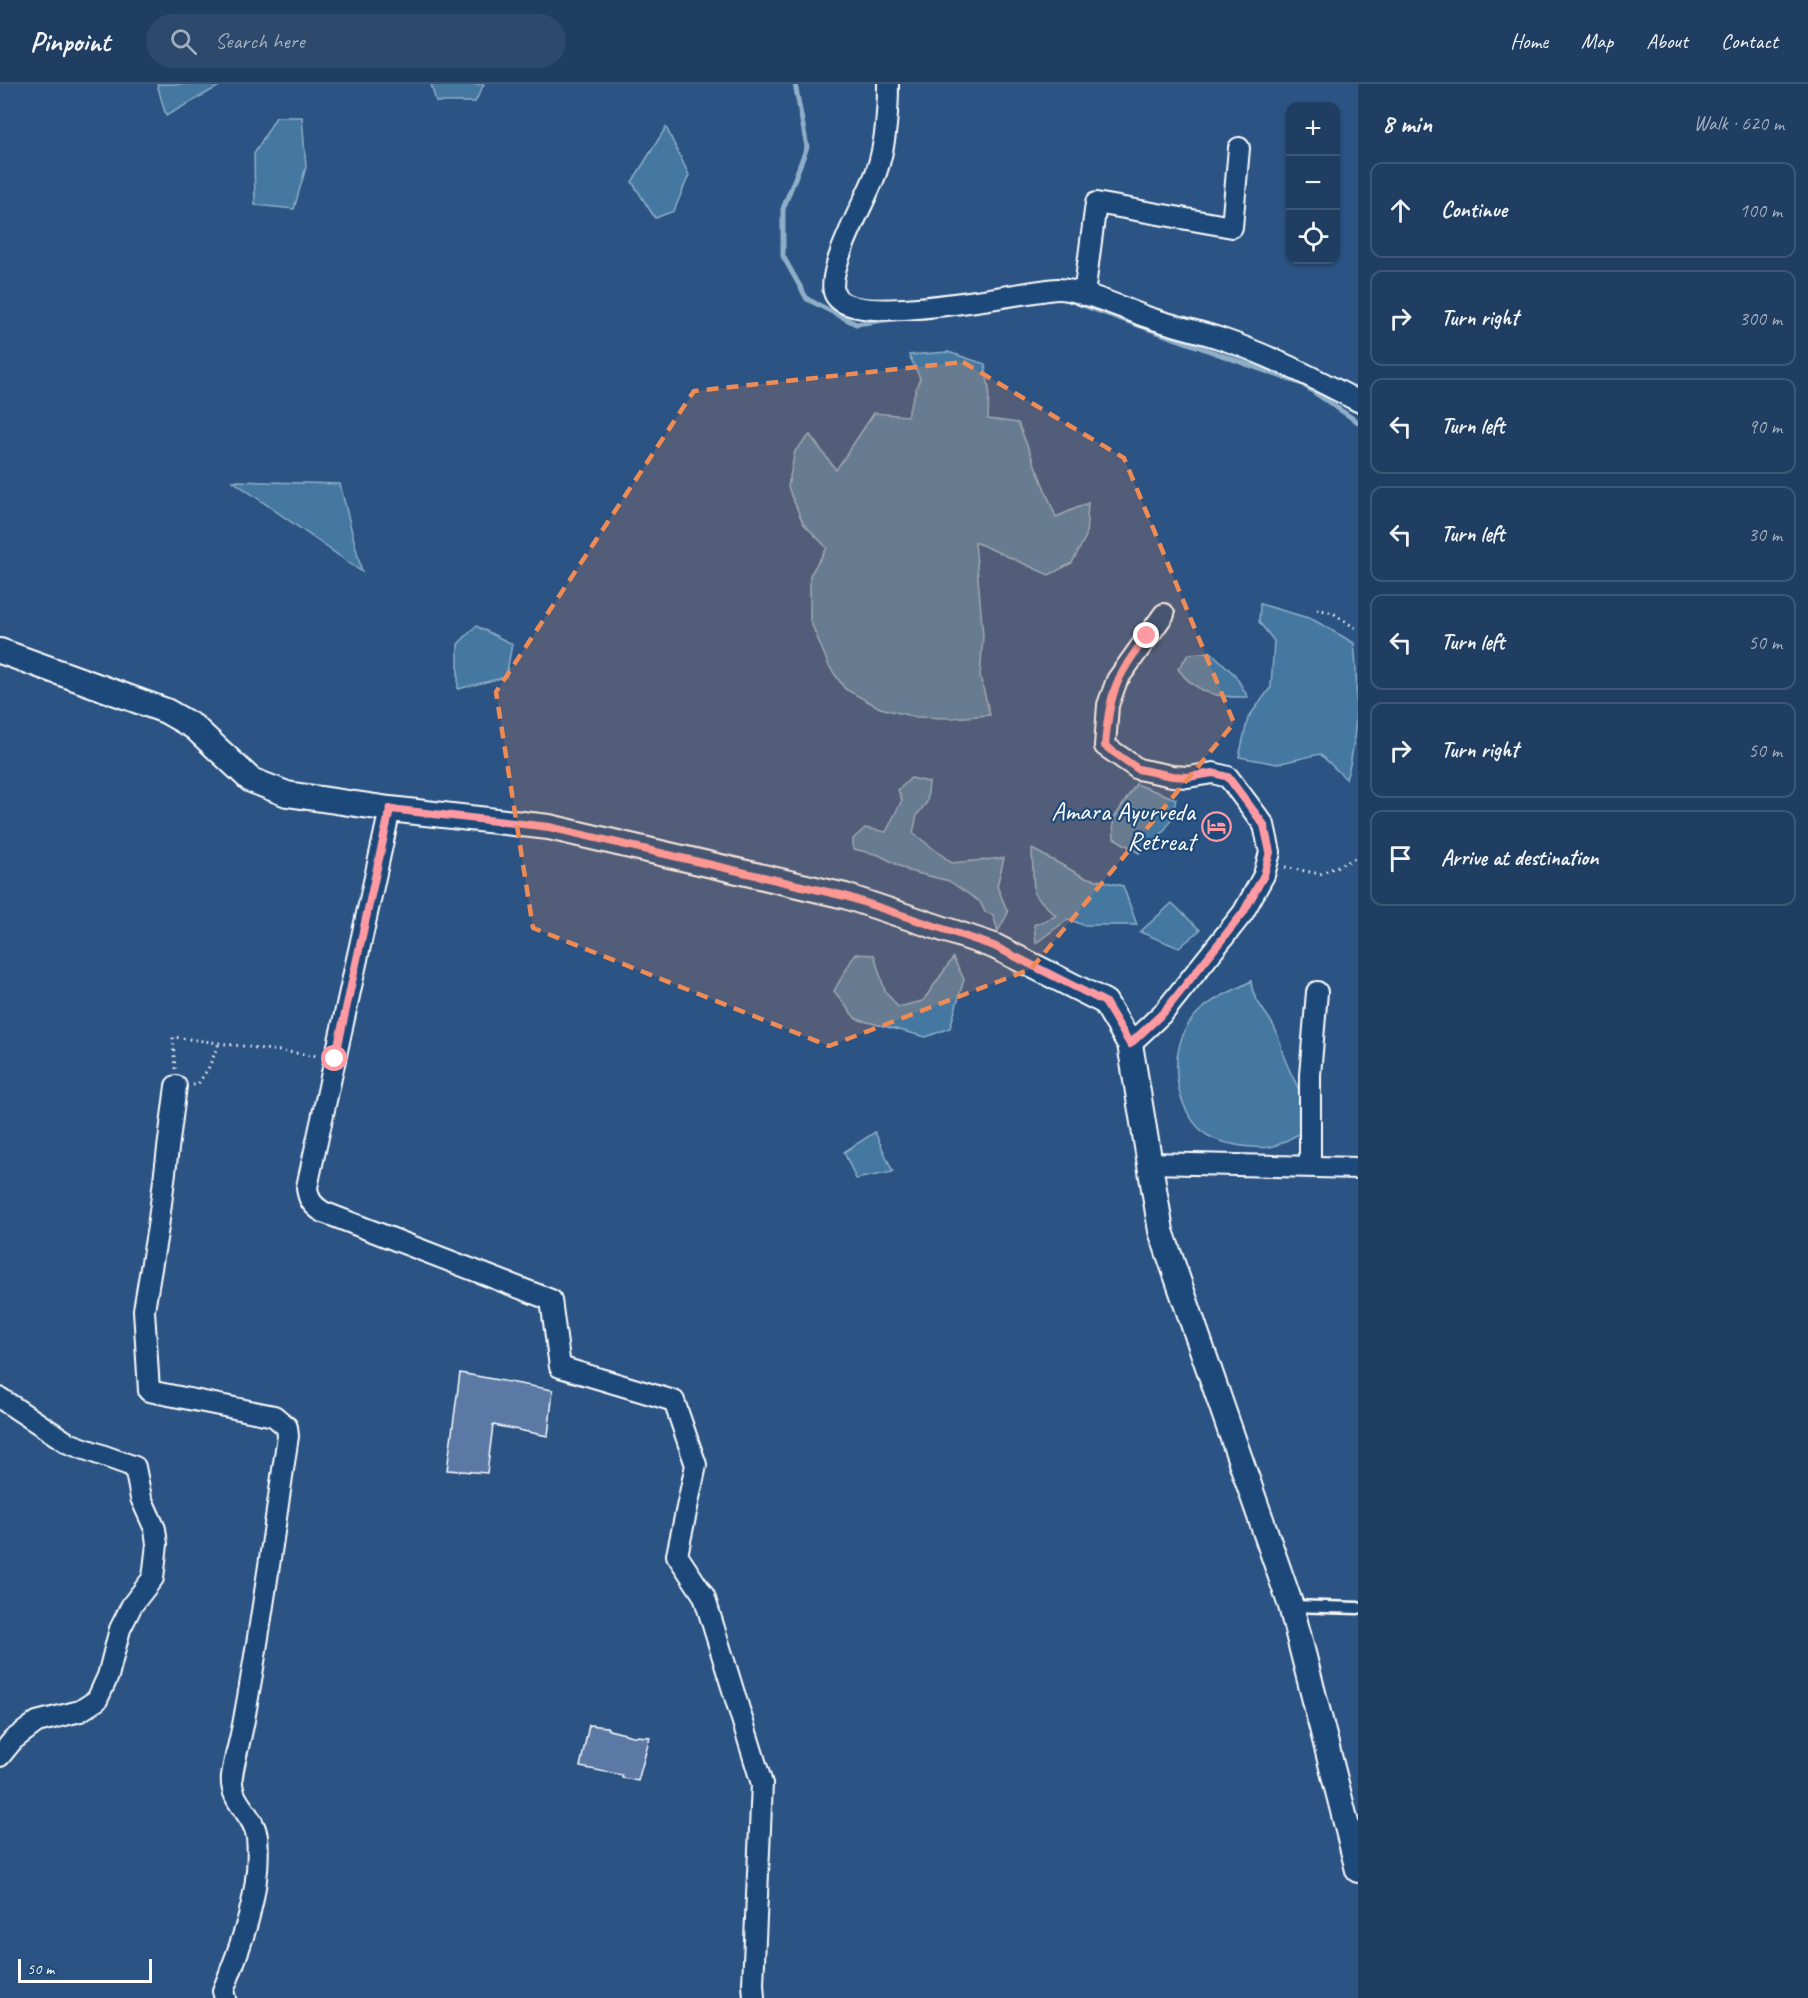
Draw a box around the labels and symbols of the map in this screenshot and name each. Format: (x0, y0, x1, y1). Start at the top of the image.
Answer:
route end (1133, 622, 1159, 648)
place label: Amara Ayurveda Retreat (1051, 795, 1198, 858)
hotel icon: Amara Ayurveda Retreat (1200, 810, 1232, 842)
route start (321, 1045, 347, 1071)
scale bar (18, 1956, 152, 1984)

